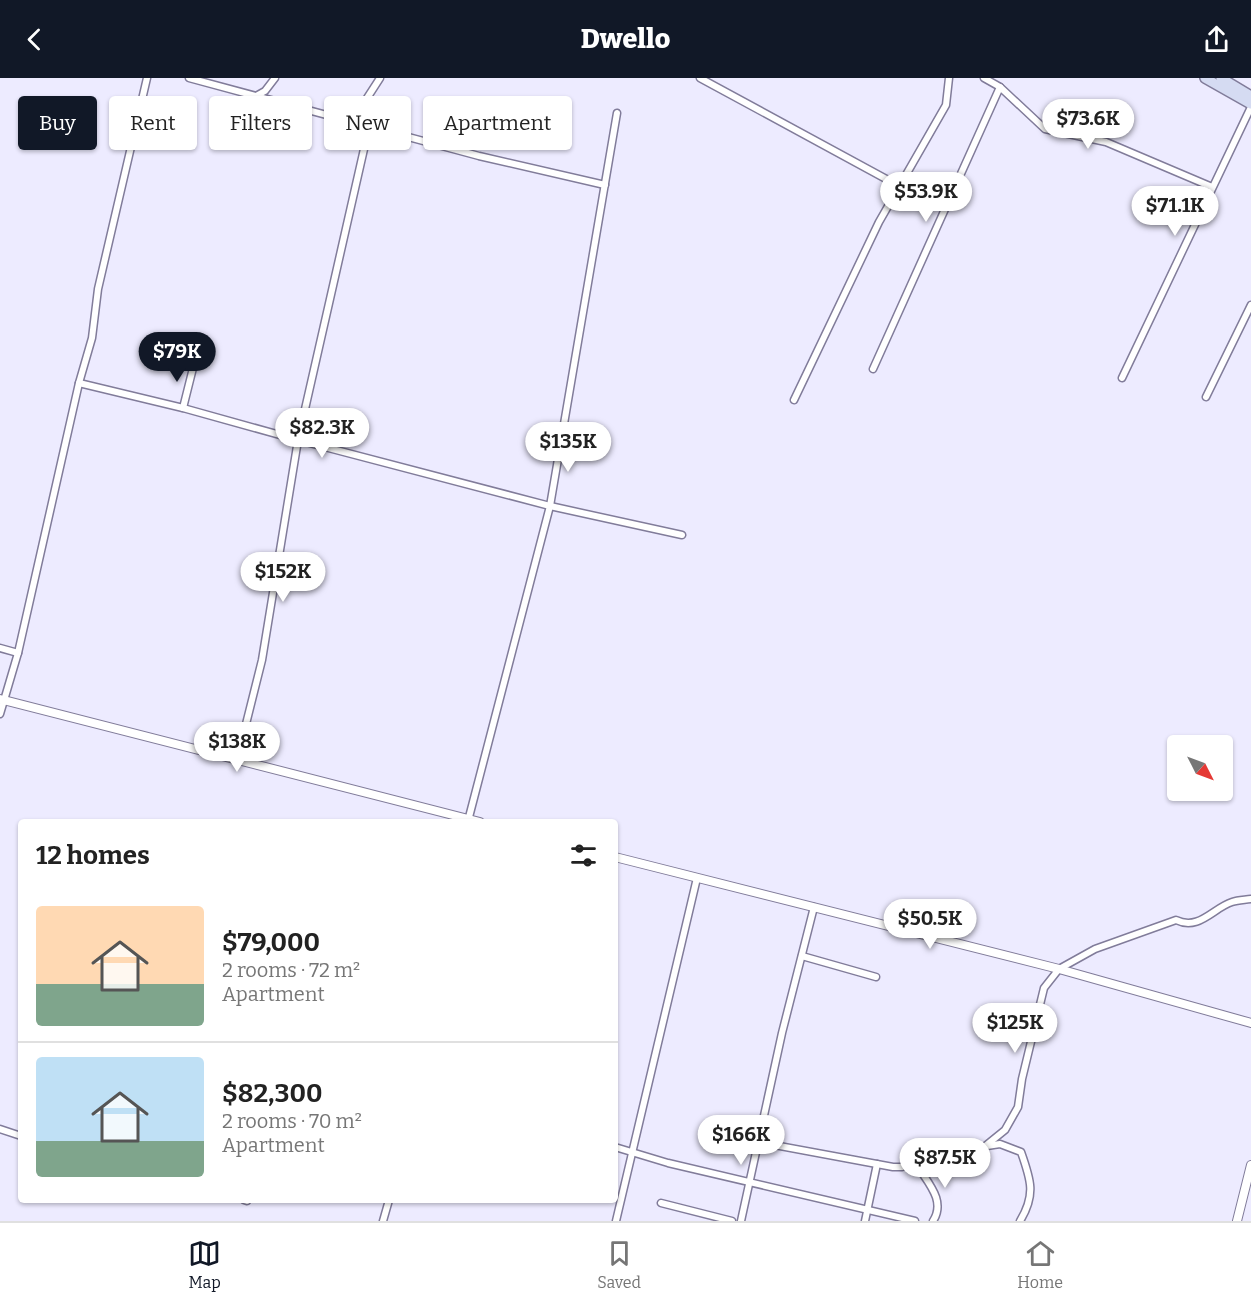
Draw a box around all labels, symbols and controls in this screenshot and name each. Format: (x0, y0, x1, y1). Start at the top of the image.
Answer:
icon: back (18, 23, 51, 56)
text: Dwello (581, 23, 670, 55)
icon: share (1200, 23, 1233, 56)
chip: Buy (18, 96, 97, 150)
chip: Rent (109, 96, 197, 150)
chip: Filters (209, 96, 312, 150)
chip: New (324, 96, 411, 150)
chip: Apartment (423, 96, 572, 150)
pin: $73.6K (1039, 99, 1137, 150)
text: $73.6K (1056, 106, 1120, 130)
pin: $53.9K (877, 172, 975, 223)
text: $53.9K (894, 179, 958, 203)
pin: $71.1K (1126, 186, 1224, 237)
text: $71.1K (1146, 193, 1204, 217)
pin: $79K (141, 332, 213, 383)
text: $79K (153, 339, 201, 363)
pin: $82.3K (273, 408, 371, 459)
text: $82.3K (289, 415, 355, 439)
pin: $135K (526, 422, 610, 473)
text: $135K (539, 429, 597, 453)
pin: $152K (241, 552, 325, 603)
text: $152K (255, 559, 311, 583)
pin: $138K (195, 722, 279, 773)
text: $138K (208, 729, 266, 753)
north arrow (1167, 735, 1233, 801)
map controls (1167, 735, 1233, 801)
icon: filters (567, 839, 600, 872)
text: 12 homes (36, 840, 150, 871)
pin: $50.5K (881, 899, 979, 950)
text: $50.5K (898, 906, 962, 930)
text: $79,000 (222, 927, 320, 958)
icon: home (84, 930, 156, 1002)
text: 2 rooms · 72 m² (222, 958, 360, 982)
text: Apartment (222, 982, 325, 1006)
pin: $125K (973, 1003, 1057, 1054)
text: $125K (986, 1010, 1044, 1034)
text: $82,300 (222, 1078, 322, 1109)
icon: home (84, 1081, 156, 1153)
text: 2 rooms · 70 m² (222, 1109, 362, 1133)
pin: $166K (699, 1115, 783, 1166)
text: $166K (712, 1122, 770, 1146)
text: Apartment (222, 1133, 325, 1157)
pin: $87.5K (896, 1138, 994, 1189)
text: $87.5K (914, 1145, 976, 1169)
tab: Map (188, 1237, 221, 1292)
tab: Saved (597, 1237, 641, 1292)
tab: Home (1017, 1237, 1063, 1292)

